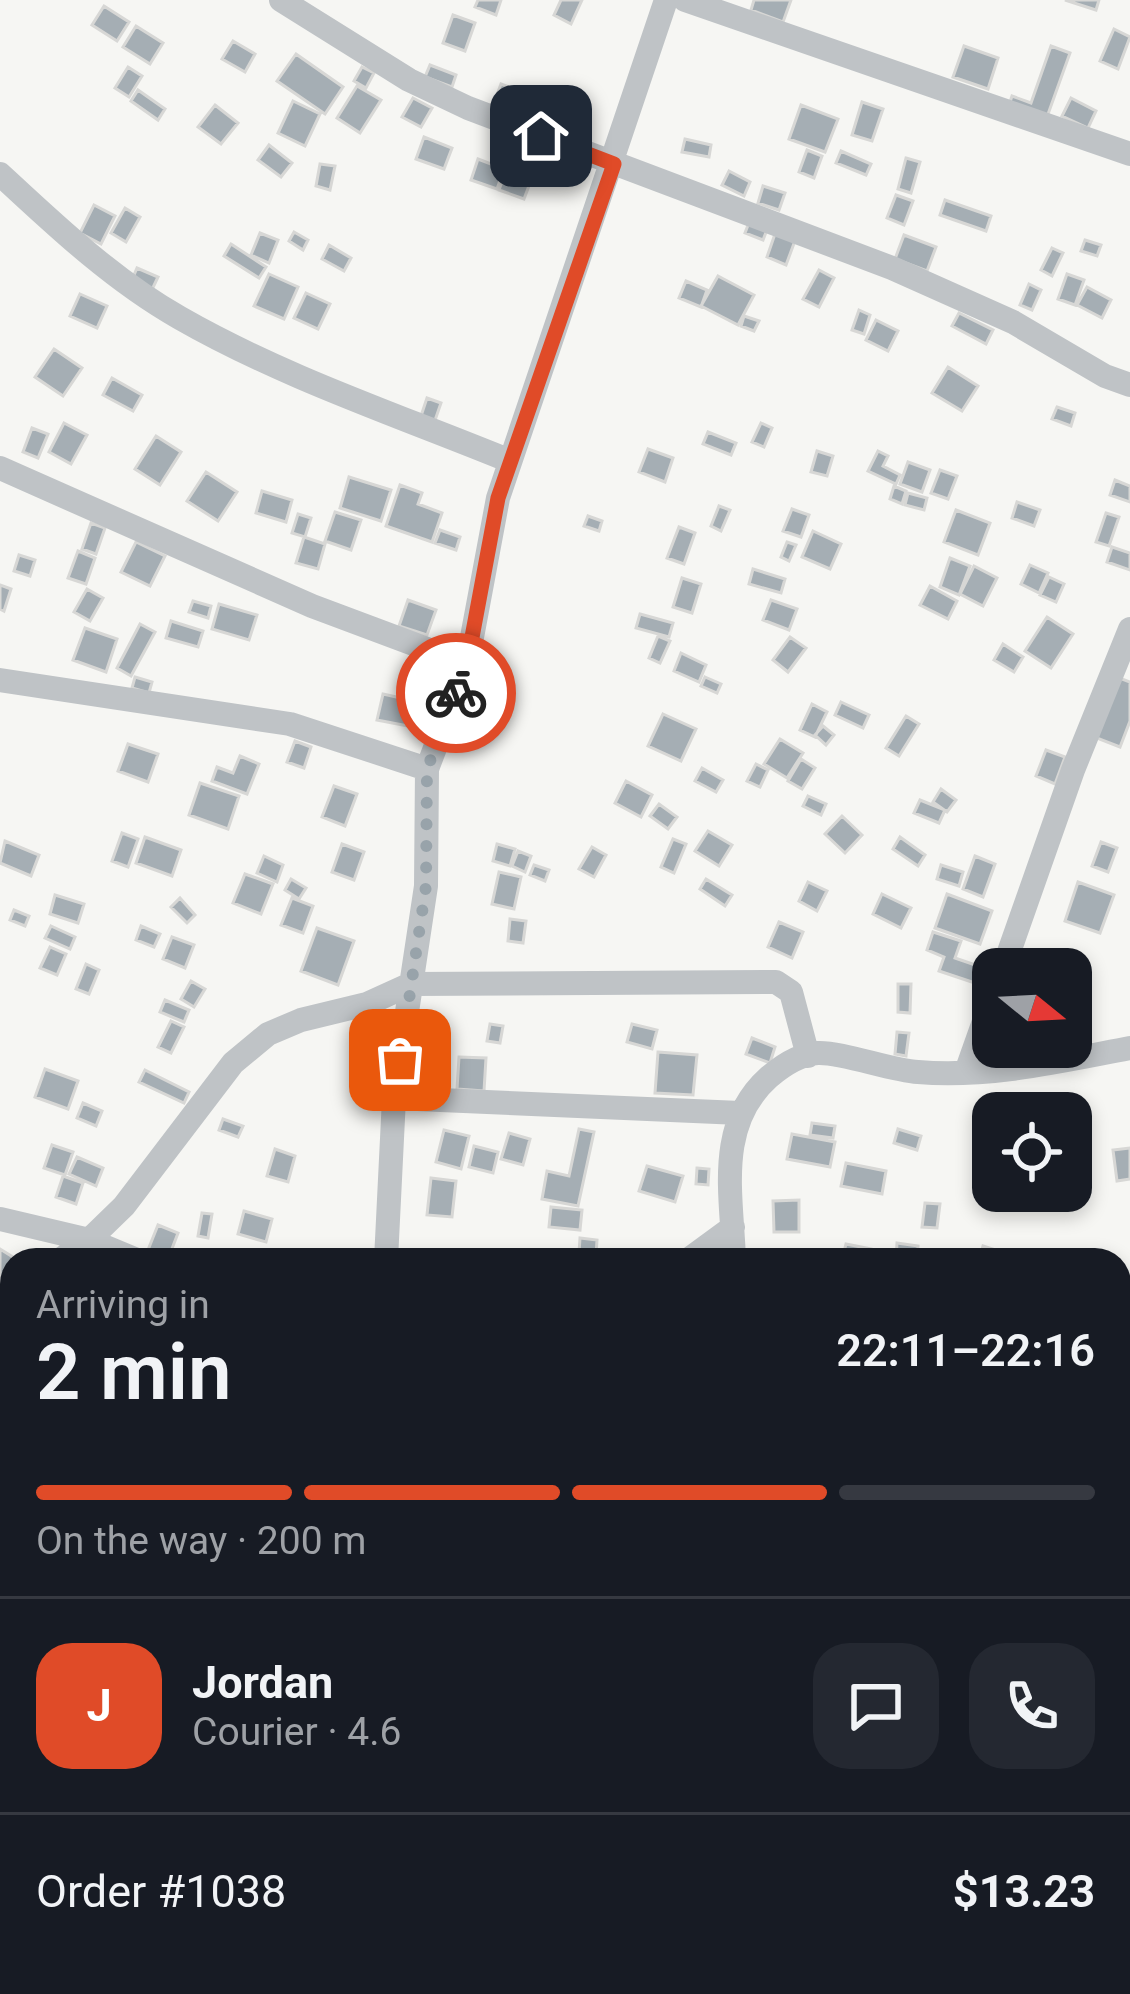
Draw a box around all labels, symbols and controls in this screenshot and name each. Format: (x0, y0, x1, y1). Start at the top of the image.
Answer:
pin (490, 85, 592, 187)
icon: home (508, 103, 574, 169)
courier (396, 633, 516, 753)
icon: bike (423, 660, 489, 726)
north arrow (972, 948, 1092, 1068)
map controls (972, 948, 1092, 1212)
pin (349, 1009, 451, 1111)
icon: bag (367, 1027, 433, 1093)
button: locate (972, 1092, 1092, 1212)
text: Arriving in (36, 1282, 210, 1328)
text: 22:11–22:16 (836, 1324, 1095, 1377)
text: 2 min (36, 1327, 232, 1418)
text: On the way · 200 m (36, 1518, 367, 1564)
button: chat (813, 1643, 939, 1769)
button: phone (969, 1643, 1095, 1769)
text: Jordan (192, 1656, 333, 1709)
text: J (86, 1679, 112, 1732)
text: Courier · 4.6 (192, 1709, 401, 1755)
text: Order #1038 (36, 1865, 286, 1918)
text: $13.23 (953, 1865, 1095, 1918)

